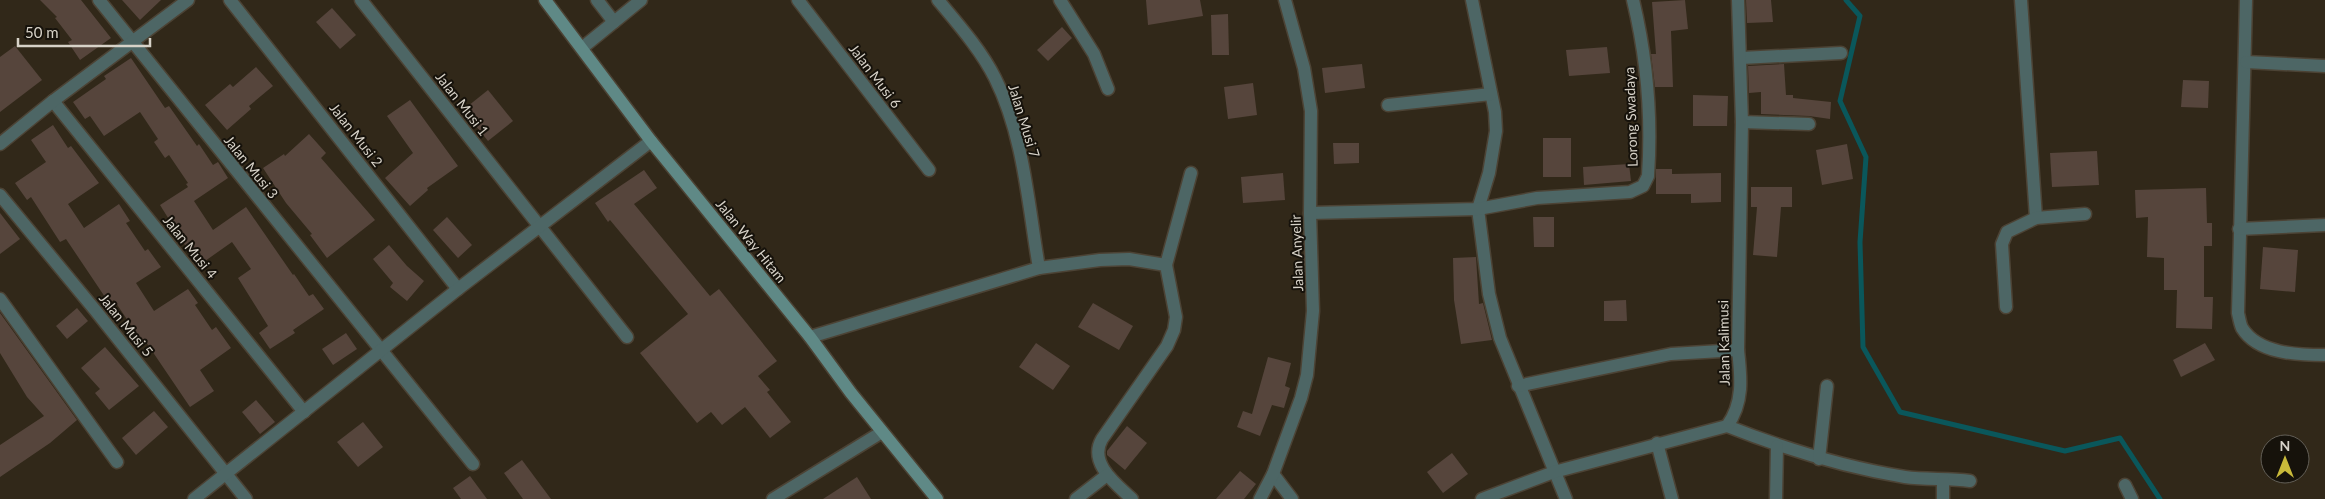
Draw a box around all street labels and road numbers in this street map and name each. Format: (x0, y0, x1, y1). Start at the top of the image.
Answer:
street label: Jalan Musi 6 (846, 40, 905, 111)
street label: Lorong Swadaya (1620, 67, 1641, 167)
street label: Jalan Musi 1 (432, 68, 493, 139)
street label: Jalan Musi 7 (1005, 82, 1044, 160)
street label: Jalan Musi 2 (326, 99, 387, 170)
street label: Jalan Musi 3 (221, 132, 282, 202)
street label: Jalan Way Hitam (713, 196, 790, 286)
street label: Jalan Musi 4 (160, 212, 221, 282)
street label: Jalan Anyelir (1287, 214, 1306, 292)
street label: Jalan Musi 5 (96, 290, 157, 360)
street label: Jalan Kalimusi (1714, 300, 1733, 386)

